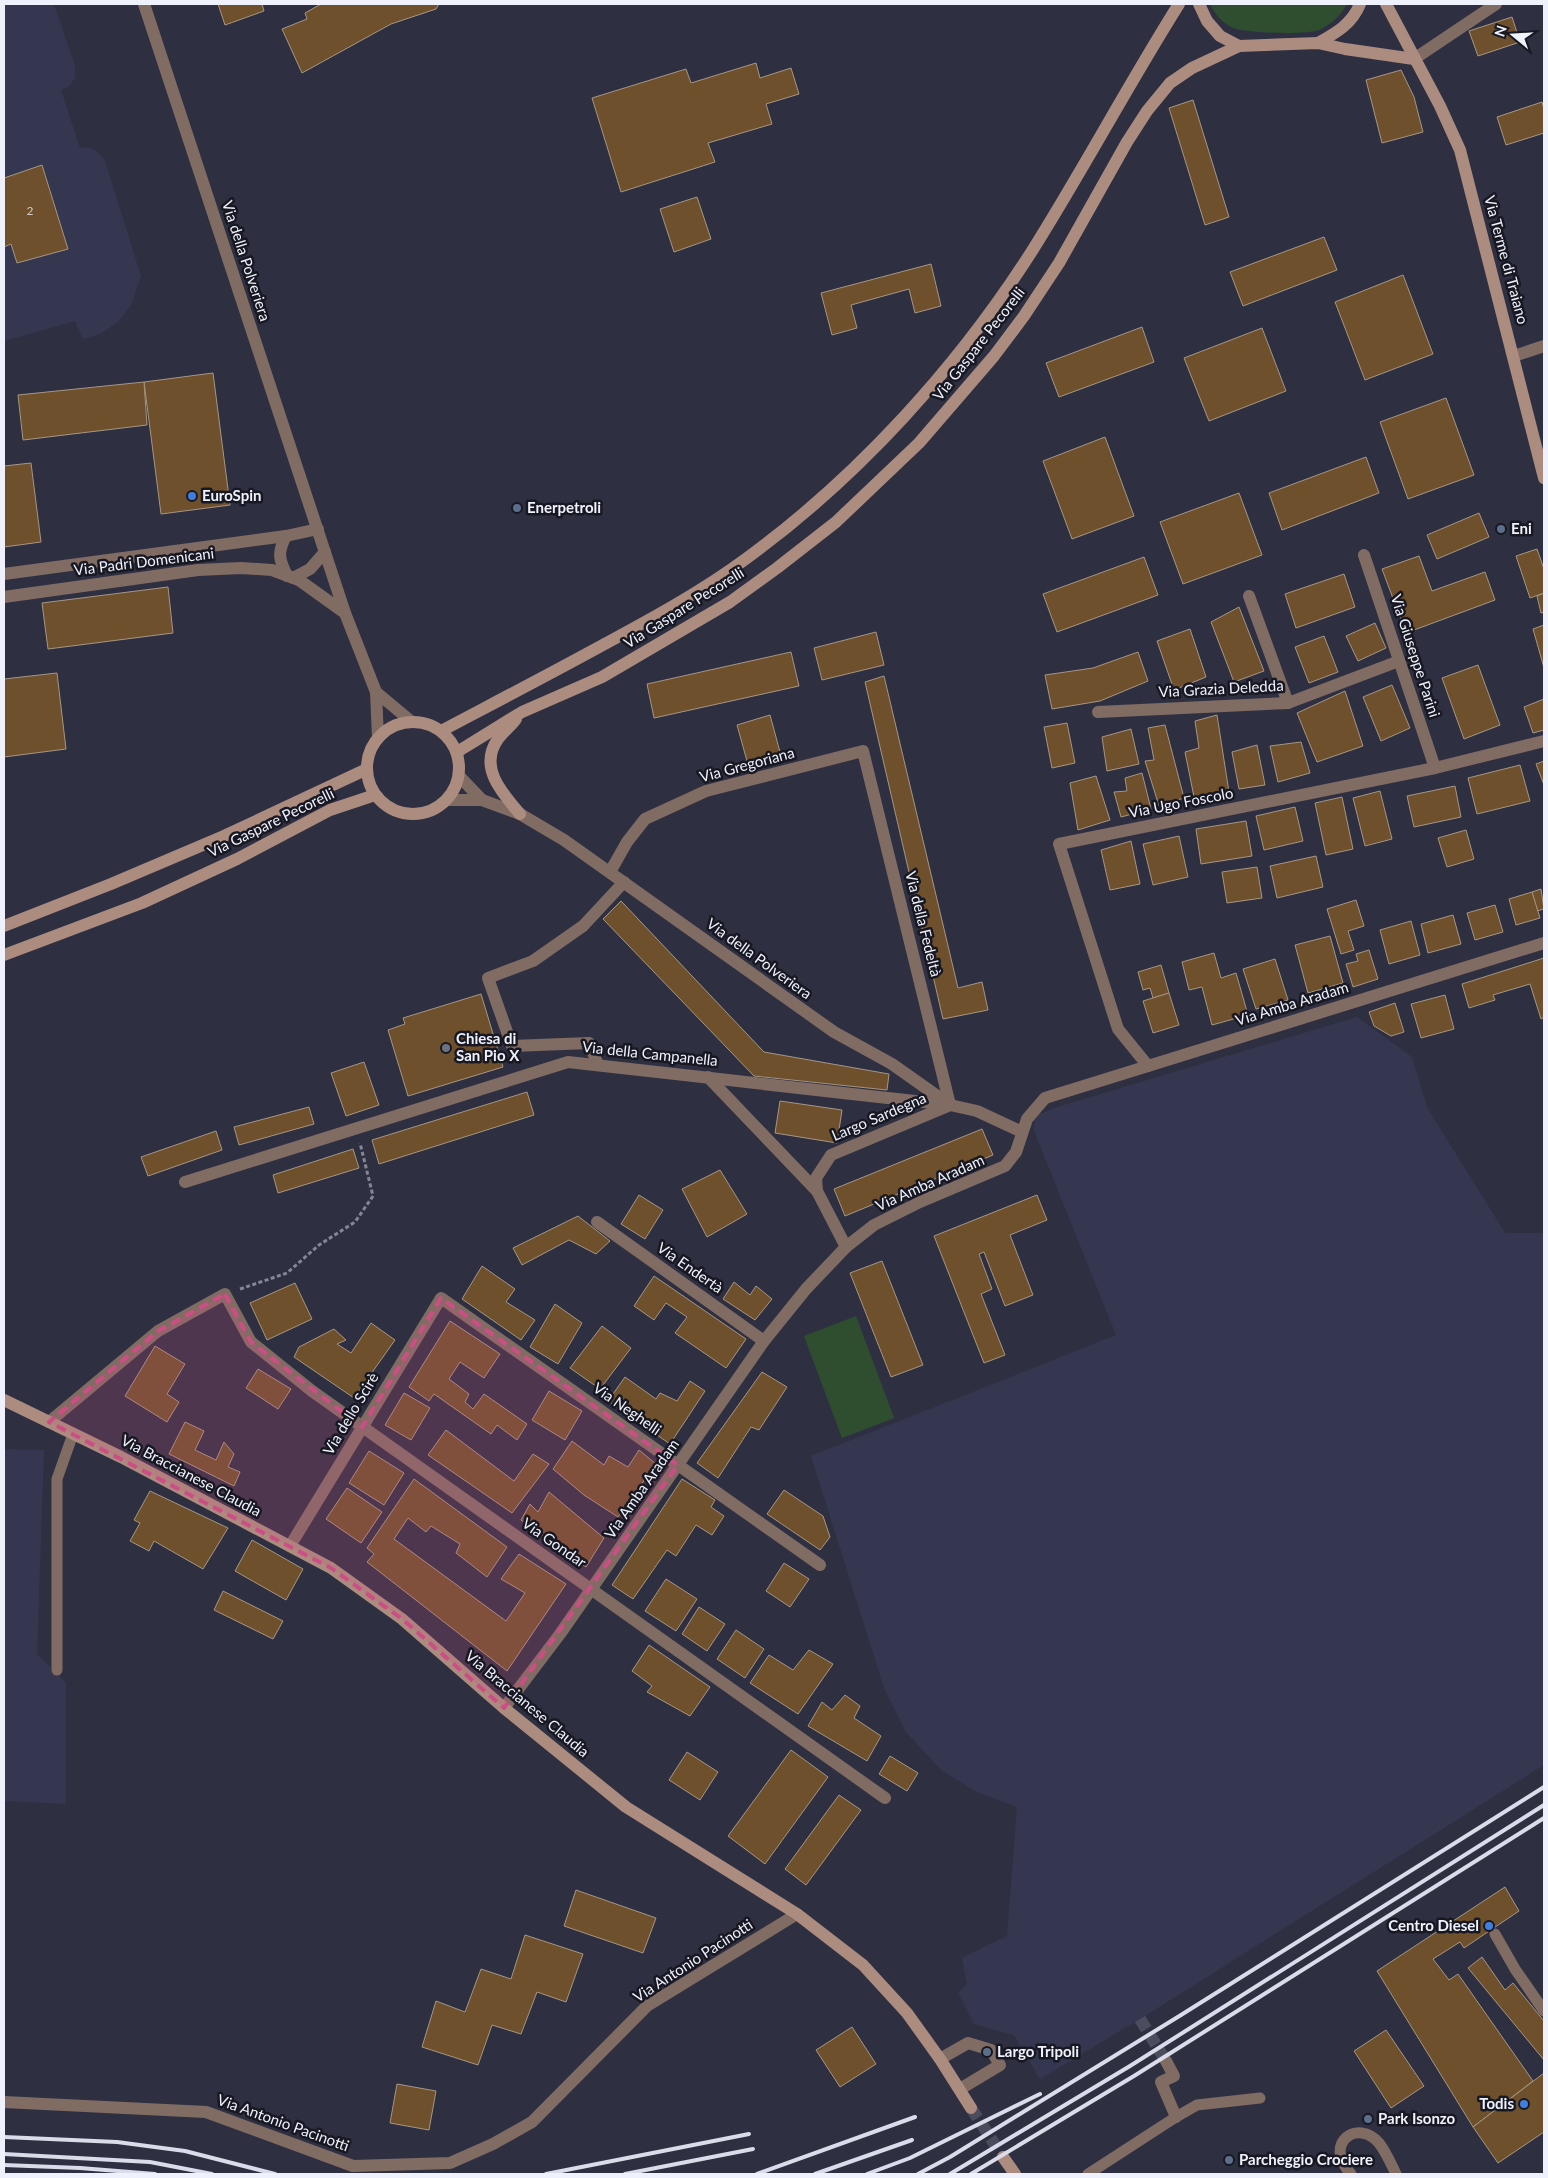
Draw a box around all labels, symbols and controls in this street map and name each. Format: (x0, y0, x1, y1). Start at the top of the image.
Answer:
north arrow (1488, 10, 1538, 60)
text: N (1490, 23, 1510, 39)
street label: Via Terme di Traiano (1481, 193, 1533, 326)
street label: Via della Polveriera (219, 198, 275, 323)
house number: 2 (27, 203, 34, 218)
street label: Via Gaspare Pecorelli (928, 283, 1028, 404)
place label: EuroSpin (202, 486, 262, 504)
marker: EuroSpin (186, 490, 198, 502)
place label: Enerpetroli (527, 498, 601, 516)
marker: Enerpetroli (511, 502, 523, 514)
place label: Eni (1511, 519, 1532, 537)
marker: Eni (1495, 523, 1507, 535)
street label: Via Padri Domenicani (73, 543, 215, 579)
street label: Via Gaspare Pecorelli (620, 563, 747, 651)
street label: Via Giuseppe Parini (1388, 592, 1444, 719)
street label: Via Grazia Deledda (1158, 676, 1284, 700)
street label: Via Gregoriana (697, 743, 796, 785)
street label: Via Ugo Foscolo (1127, 783, 1235, 821)
street label: Via Gaspare Pecorelli (204, 784, 337, 861)
street label: Via della Fedeltà (902, 869, 946, 978)
street label: Via della Polveriera (703, 914, 816, 1002)
street label: Via Amba Aradam (1233, 977, 1350, 1029)
place label: Chiesa di San Pio X (456, 1029, 520, 1064)
street label: Via della Campanella (581, 1037, 719, 1069)
marker: Chiesa di San Pio X (440, 1042, 452, 1054)
street label: Largo Sardegna (829, 1088, 929, 1144)
street label: Via Amba Aradam (872, 1150, 987, 1214)
street label: Via Endertà (654, 1238, 727, 1296)
street label: Via dello Scirè (319, 1369, 382, 1458)
street label: Via Neghelli (590, 1378, 665, 1438)
street label: Via Braccianese Claudia (118, 1431, 265, 1520)
street label: Via Amba Aradam (600, 1435, 682, 1542)
street label: Via Gondar (519, 1514, 591, 1571)
street label: Via Braccianese Claudia (462, 1646, 593, 1760)
street label: Via Antonio Pacinotti (629, 1915, 756, 2006)
place label: Centro Diesel (1388, 1916, 1479, 1934)
marker: Centro Diesel (1483, 1920, 1495, 1932)
place label: Largo Tripoli (997, 2042, 1079, 2060)
marker: Largo Tripoli (981, 2046, 993, 2058)
street label: Via Antonio Pacinotti (215, 2090, 352, 2154)
place label: Todis (1479, 2094, 1514, 2112)
marker: Todis (1518, 2098, 1530, 2110)
place label: Park Isonzo (1378, 2109, 1456, 2127)
marker: Park Isonzo (1362, 2113, 1374, 2125)
place label: Parcheggio Crociere (1239, 2150, 1373, 2168)
marker: Parcheggio Crociere (1223, 2154, 1235, 2166)

